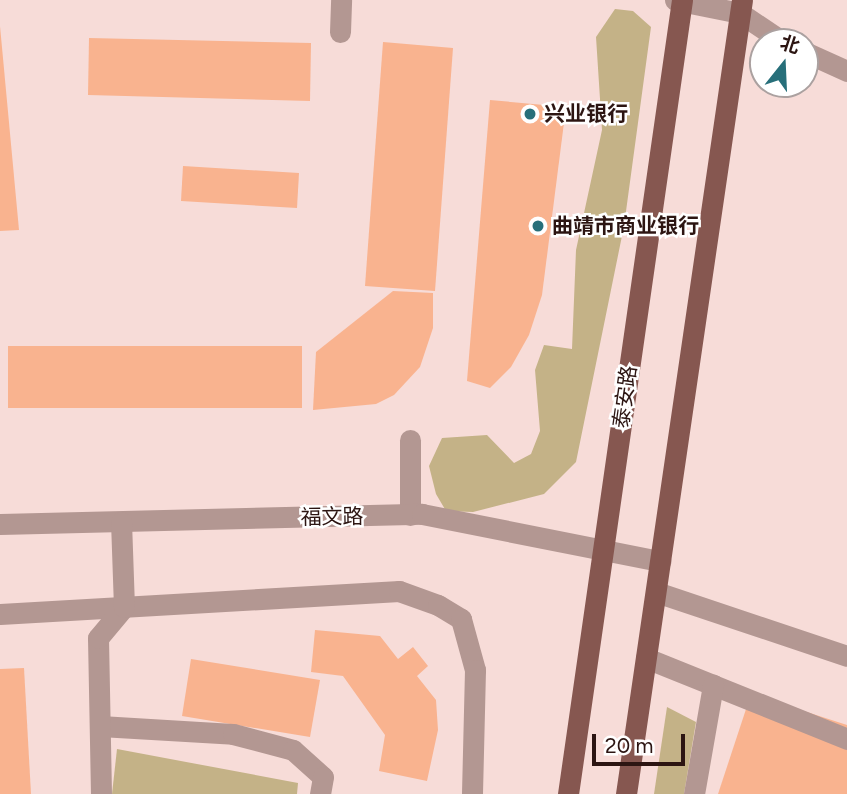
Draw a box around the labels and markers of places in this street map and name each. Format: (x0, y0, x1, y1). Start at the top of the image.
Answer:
place label: 兴业银行 (544, 101, 628, 127)
marker: 兴业银行 (522, 106, 538, 122)
place label: 曲靖市商业银行 (552, 213, 699, 239)
marker: 曲靖市商业银行 (530, 218, 546, 234)

